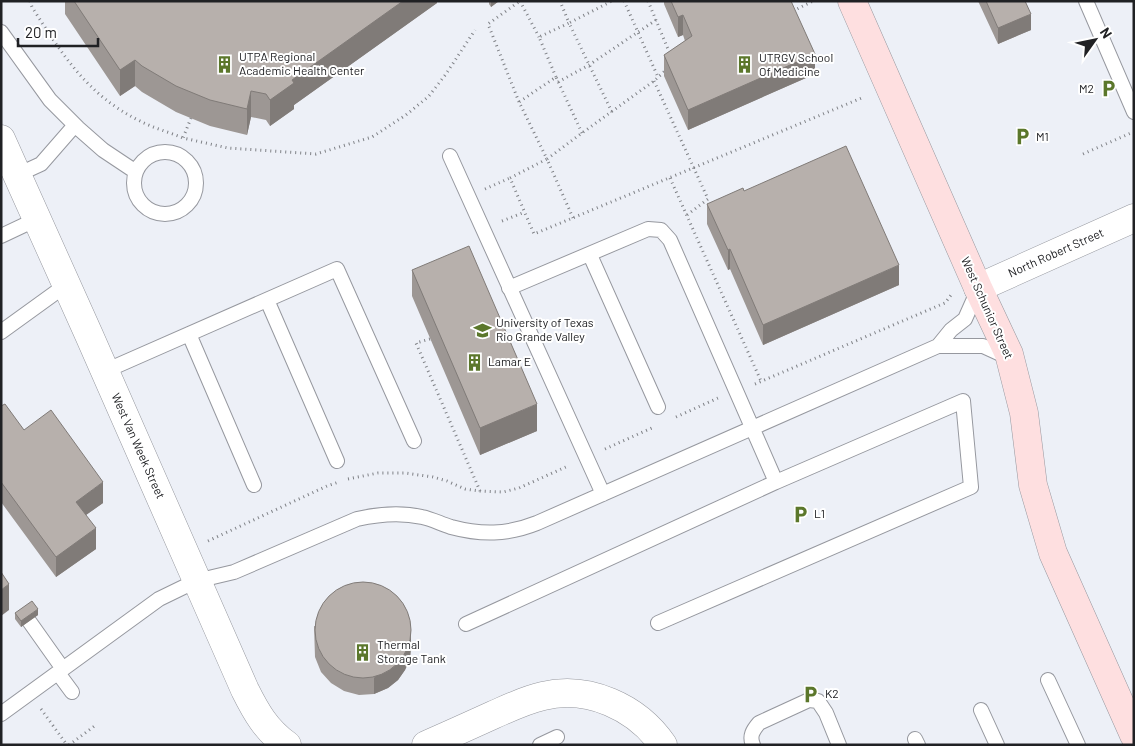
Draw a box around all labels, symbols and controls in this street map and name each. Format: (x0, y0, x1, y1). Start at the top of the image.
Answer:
scale bar (18, 15, 98, 47)
north arrow (1070, 15, 1120, 65)
text: 20 m (25, 23, 57, 41)
text: N (1097, 24, 1116, 41)
place label: UTPA Regional Academic Health Center (239, 49, 365, 77)
place label: UTRGV School Of Medicine (759, 50, 833, 78)
building icon: UTPA Regional Academic Health Center (215, 54, 235, 74)
building icon: UTRGV School Of Medicine (735, 55, 755, 75)
parking icon: M2 (1098, 79, 1118, 99)
place label: M2 (1079, 81, 1094, 95)
parking icon: M1 (1012, 127, 1032, 147)
place label: M1 (1036, 129, 1049, 143)
street label: North Robert Street (1006, 225, 1106, 279)
street label: West Schunior Street (959, 254, 1017, 361)
place label: University of Texas Rio Grande Valley (496, 315, 594, 343)
school or university icon: University of Texas Rio Grande Valley (472, 320, 492, 340)
building icon: Lamar E (464, 352, 484, 372)
place label: Lamar E (488, 354, 531, 368)
street label: West Van Week Street (109, 391, 169, 501)
parking icon: L1 (790, 504, 810, 524)
place label: L1 (814, 506, 825, 520)
place label: Thermal Storage Tank (377, 637, 446, 665)
building icon: Thermal Storage Tank (353, 642, 373, 662)
parking icon: K2 (801, 684, 821, 704)
place label: K2 (825, 686, 839, 700)

